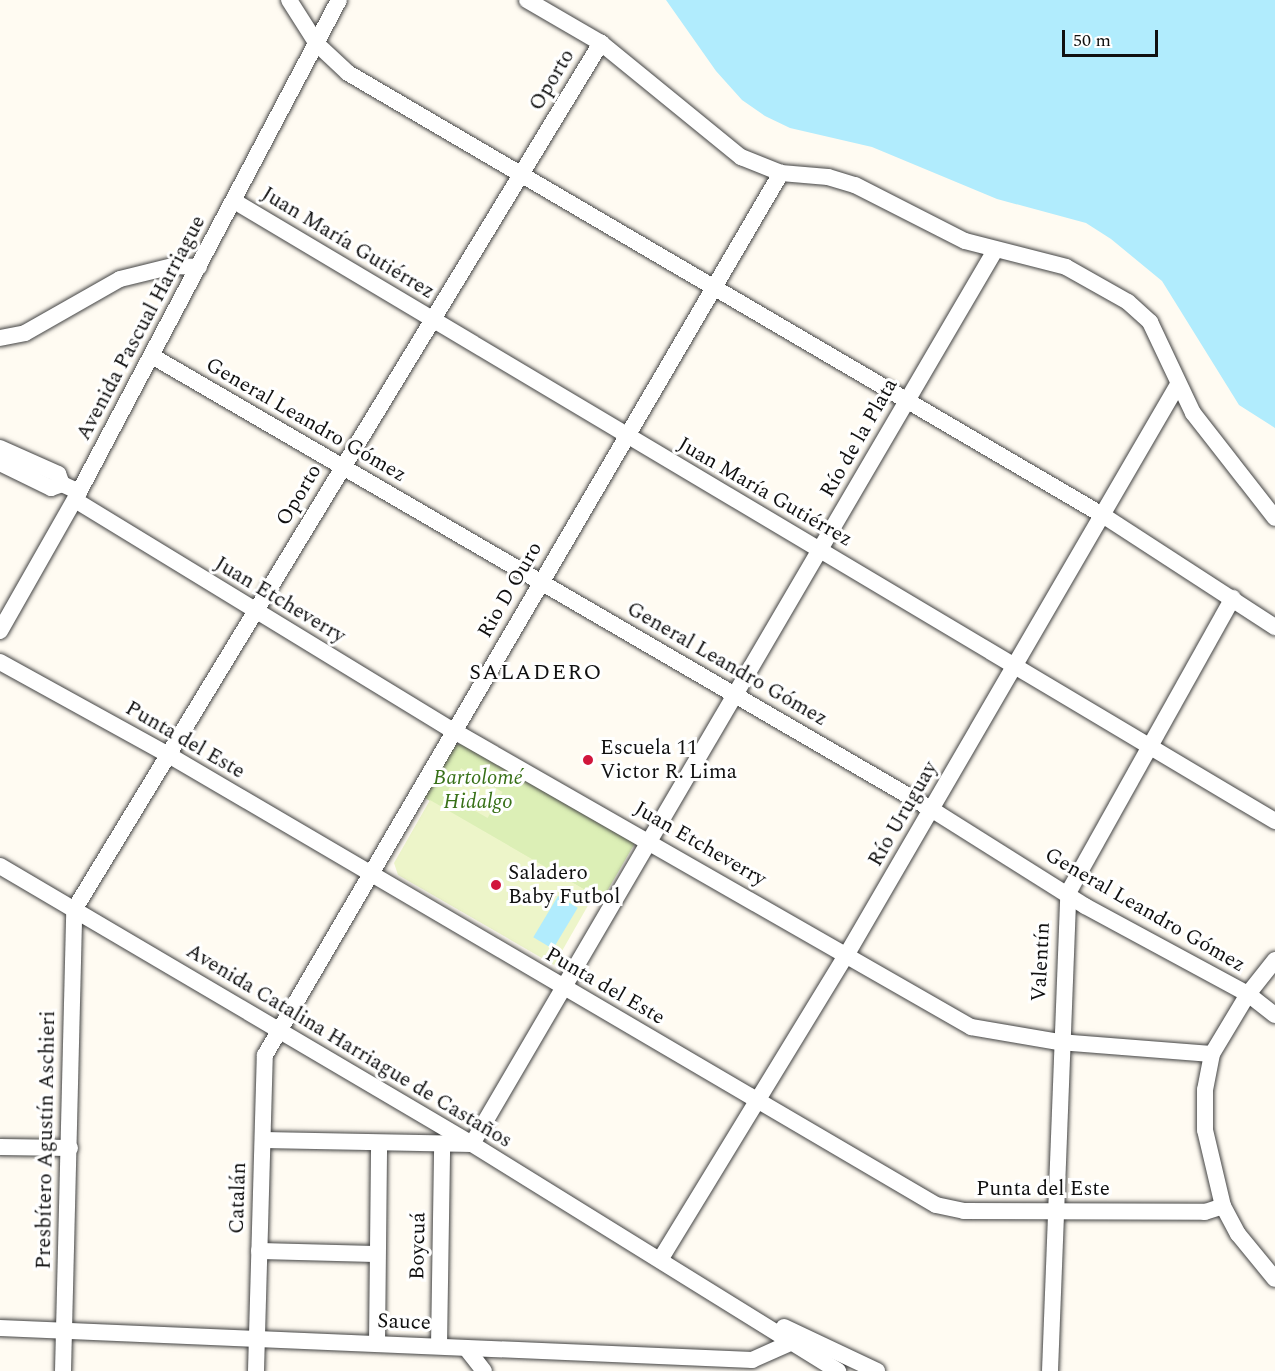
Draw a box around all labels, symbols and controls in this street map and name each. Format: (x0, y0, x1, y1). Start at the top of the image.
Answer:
scale bar (1065, 18, 1161, 56)
text: 50 m (1073, 27, 1111, 54)
street label: Oporto (524, 45, 580, 115)
street label: Juan María Gutiérrez (257, 181, 439, 305)
street label: Avenida Pascual Harriague (71, 211, 211, 445)
street label: General Leandro Gómez (201, 352, 411, 488)
street label: Río de la Plata (815, 374, 903, 502)
street label: Juan María Gutiérrez (673, 432, 857, 552)
street label: Oporto (271, 460, 327, 530)
street label: Rio D Ouro (472, 537, 548, 643)
street label: Juan Etcheverry (210, 551, 350, 649)
street label: General Leandro Gómez (622, 596, 832, 732)
district label: SALADERO (469, 660, 603, 686)
street label: Punta del Este (121, 696, 249, 784)
place label: Escuela 11 Victor R. Lima (600, 735, 737, 785)
marker: Escuela 11 Victor R. Lima (581, 753, 595, 767)
street label: Río Uruguay (863, 757, 943, 871)
park label: Bartolomé Hidalgo (433, 765, 523, 815)
street label: Juan Etcheverry (630, 796, 770, 892)
street label: General Leandro Gómez (1040, 842, 1250, 978)
place label: Saladero Baby Futbol (508, 860, 620, 910)
marker: Saladero Baby Futbol (489, 878, 503, 892)
street label: Valentín (1026, 922, 1056, 1002)
street label: Avenida Catalina Harriague de Castaños (181, 938, 517, 1154)
street label: Punta del Este (541, 942, 669, 1030)
street label: Presbítero Agustín Aschieri (31, 1010, 61, 1270)
street label: Catalán (224, 1162, 252, 1234)
street label: Punta del Este (976, 1176, 1110, 1202)
street label: Boycuá (405, 1212, 431, 1280)
street label: Sauce (377, 1308, 431, 1336)

